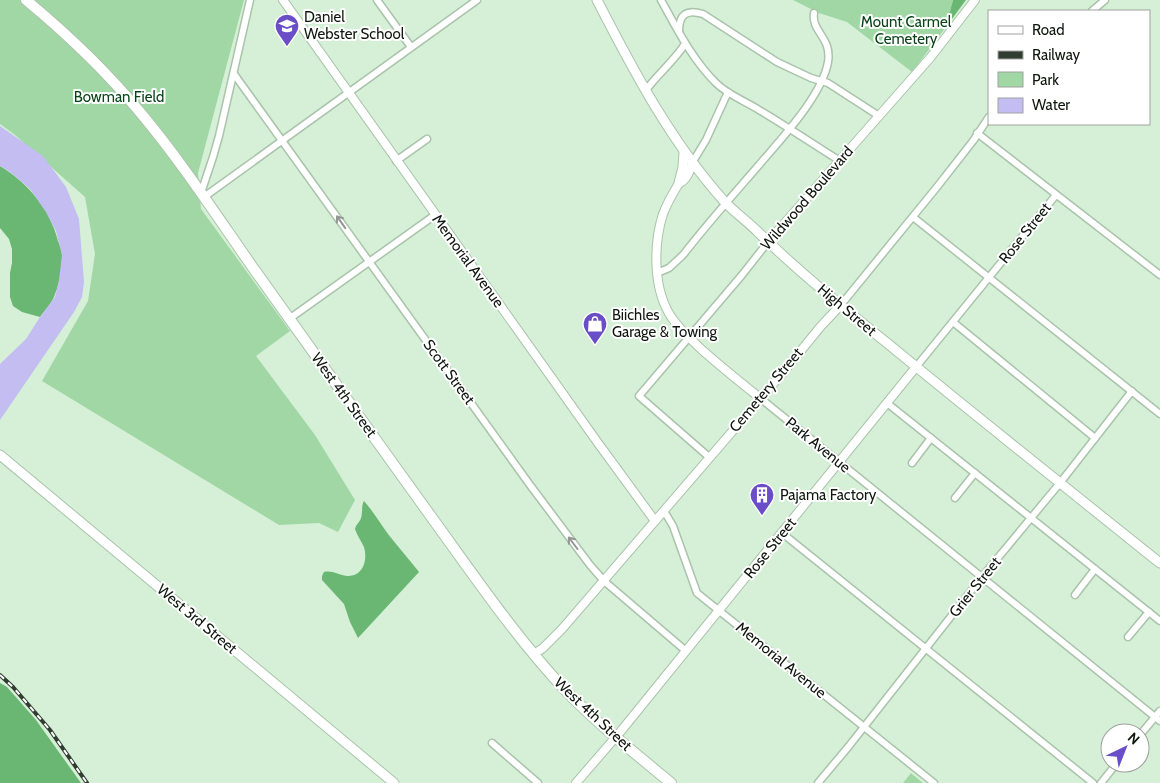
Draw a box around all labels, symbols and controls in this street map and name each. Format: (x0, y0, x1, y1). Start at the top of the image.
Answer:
place label: Daniel Webster School (304, 8, 405, 43)
legend (988, 10, 1150, 125)
school or university icon: Daniel Webster School (274, 13, 300, 47)
park label: Mount Carmel Cemetery (861, 13, 952, 48)
text: Road (1032, 21, 1065, 39)
text: Railway (1032, 46, 1081, 64)
text: Park (1032, 71, 1059, 89)
park label: Bowman Field (74, 88, 164, 106)
text: Water (1032, 96, 1070, 114)
street label: Wildwood Boulevard (757, 142, 857, 254)
street label: Rose Street (995, 199, 1055, 267)
street label: Memorial Avenue (428, 211, 508, 311)
one-way arrow (336, 215, 346, 229)
street label: High Street (814, 280, 880, 340)
place label: Biichles Garage & Towing (612, 306, 718, 341)
shop icon: Biichles Garage & Towing (582, 311, 608, 345)
street label: Scott Street (419, 336, 479, 408)
street label: Cemetery Street (726, 344, 806, 436)
street label: West 4th Street (307, 349, 381, 441)
street label: Park Avenue (782, 413, 854, 477)
building icon: Pajama Factory (749, 482, 775, 516)
place label: Pajama Factory (780, 486, 877, 504)
street label: Rose Street (740, 514, 800, 582)
one-way arrow (568, 537, 579, 550)
street label: Grier Street (945, 553, 1005, 621)
street label: West 3rd Street (153, 580, 241, 658)
street label: Memorial Avenue (732, 618, 830, 702)
street label: West 4th Street (550, 673, 636, 755)
north arrow (1100, 723, 1150, 773)
text: N (1124, 729, 1144, 748)

